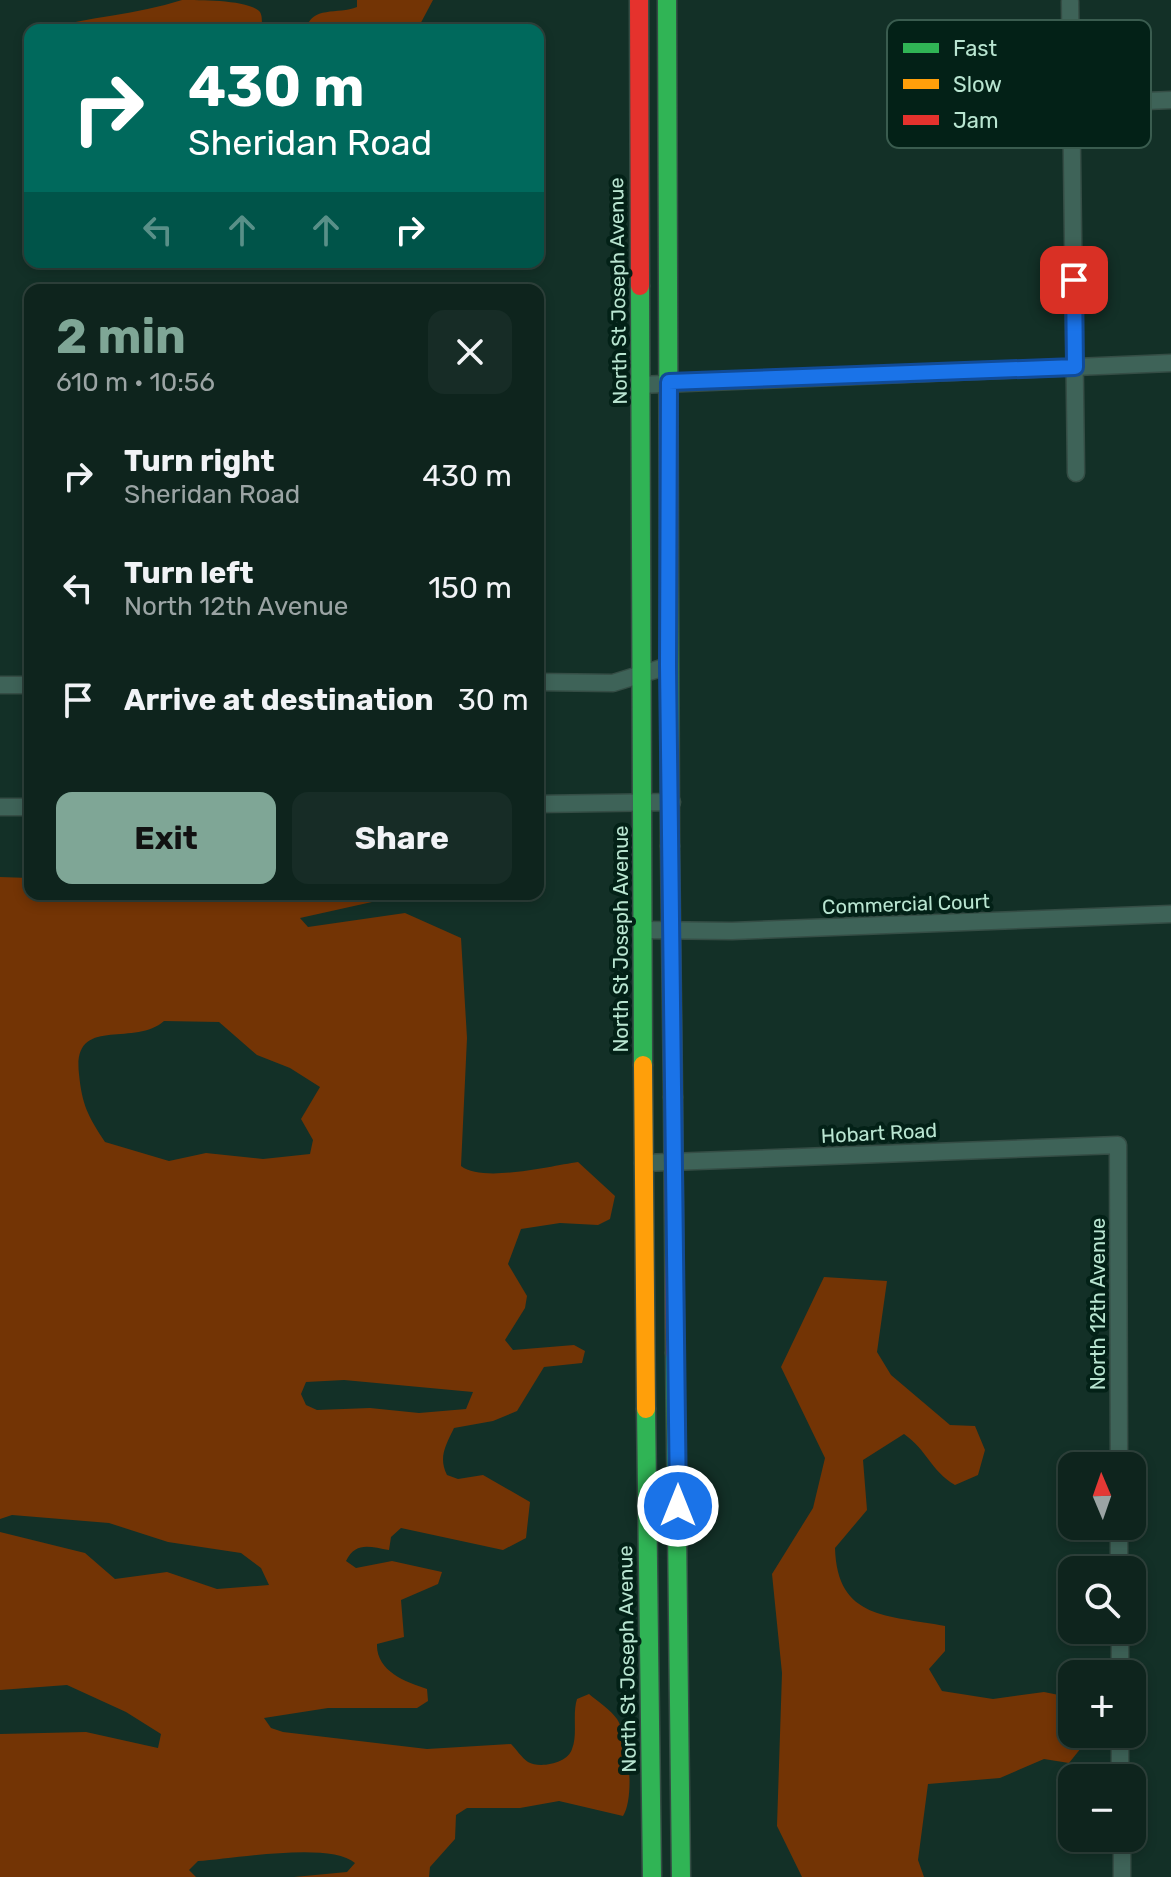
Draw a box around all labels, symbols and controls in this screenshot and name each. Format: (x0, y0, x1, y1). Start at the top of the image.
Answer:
legend (887, 20, 1151, 148)
text: Fast (953, 35, 998, 62)
text: 430 m (188, 54, 364, 120)
icon: right (56, 56, 160, 160)
text: Slow (953, 71, 1002, 98)
text: Jam (953, 107, 999, 134)
text: Sheridan Road (188, 121, 432, 164)
street label: North St Joseph Avenue (604, 177, 632, 405)
icon: left (136, 208, 180, 252)
icon: ahead (220, 208, 264, 252)
icon: ahead (304, 208, 348, 252)
icon: right (388, 208, 432, 252)
pin (1040, 246, 1108, 314)
icon: arrive (1052, 258, 1096, 302)
text: 2 min (56, 308, 186, 365)
button: close (428, 310, 512, 394)
text: 610 m · 10:56 (56, 367, 215, 398)
text: Turn right (124, 443, 275, 479)
icon: right (56, 454, 100, 498)
text: 430 m (422, 458, 512, 494)
text: Sheridan Road (124, 479, 300, 510)
text: Turn left (124, 555, 254, 591)
icon: left (56, 566, 100, 610)
text: 150 m (428, 570, 512, 606)
text: North 12th Avenue (124, 591, 348, 622)
icon: arrive (56, 678, 100, 722)
text: Arrive at destination (124, 682, 434, 718)
text: 30 m (458, 682, 529, 718)
button: Exit (56, 792, 276, 884)
button: Share (292, 792, 512, 884)
street label: North St Joseph Avenue (609, 825, 633, 1053)
street label: Commercial Court (822, 889, 990, 919)
street label: Hobart Road (820, 1118, 938, 1148)
street label: North 12th Avenue (1086, 1218, 1110, 1390)
north arrow (1058, 1452, 1146, 1540)
map controls (1058, 1452, 1146, 1852)
position arrow (636, 1464, 720, 1548)
street label: North St Joseph Avenue (613, 1545, 641, 1773)
button: search (1058, 1556, 1146, 1644)
button: + (1058, 1660, 1146, 1748)
button: − (1058, 1764, 1146, 1852)

